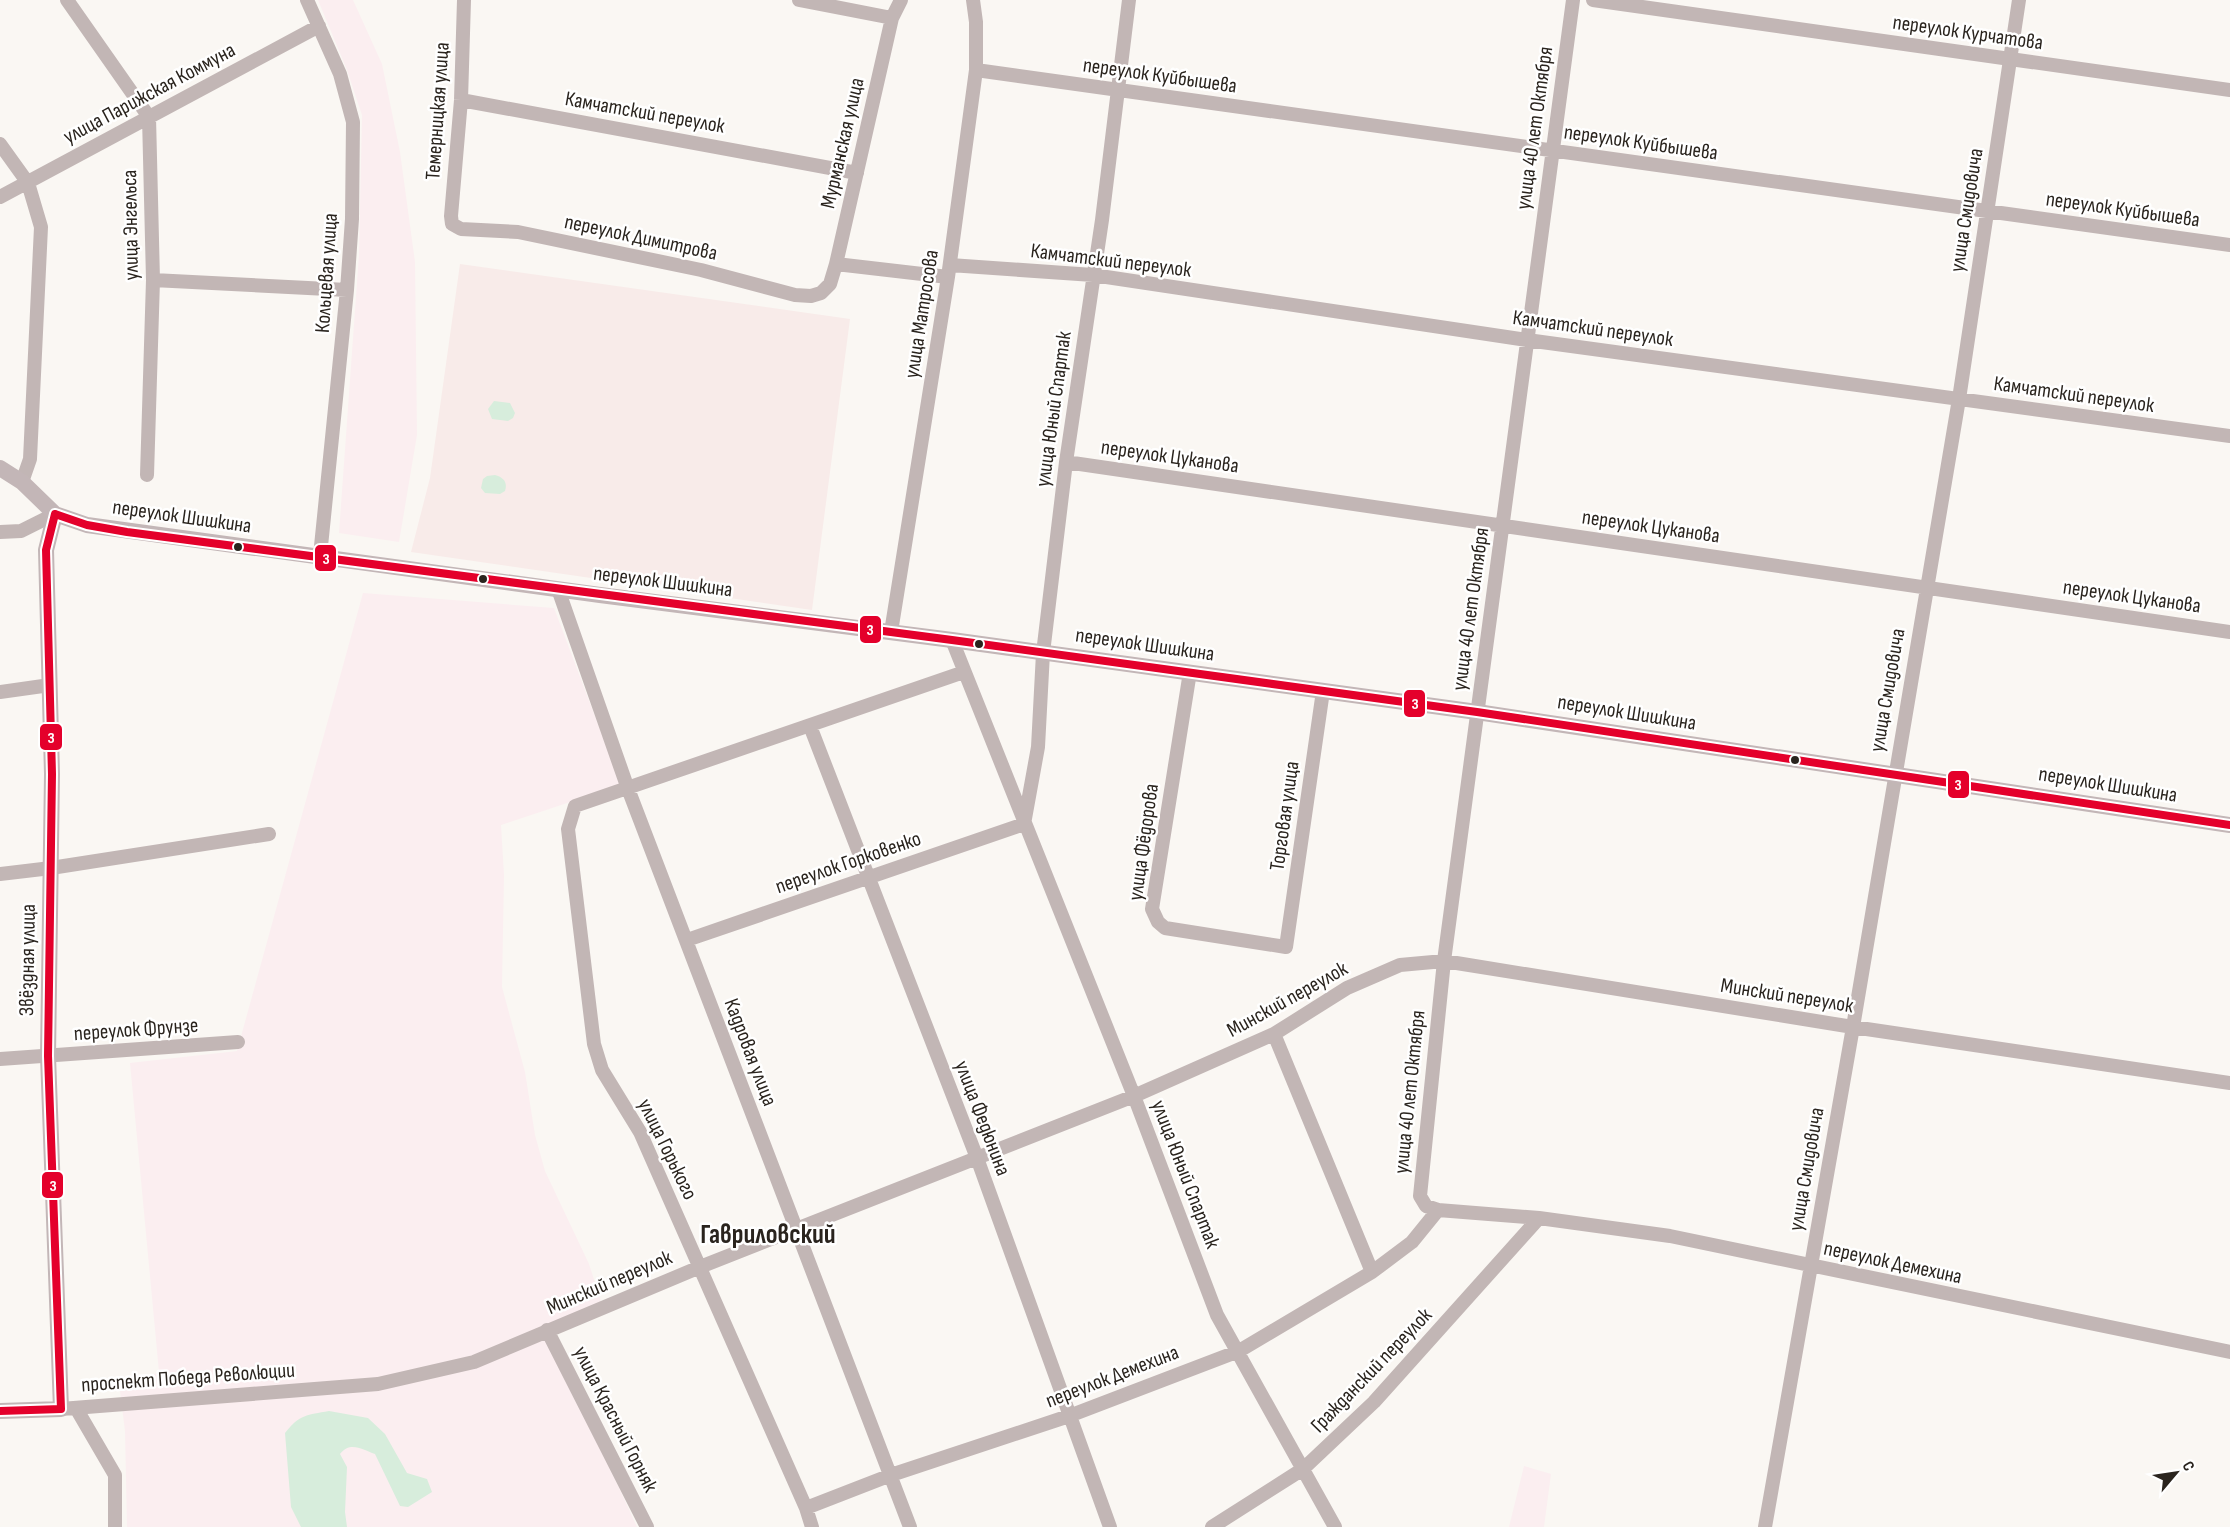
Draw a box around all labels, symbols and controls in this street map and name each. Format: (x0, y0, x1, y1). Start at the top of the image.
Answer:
street label: переулок Курчатова (1891, 10, 2045, 55)
street label: улица Парижская Коммуна (59, 38, 239, 149)
street label: Темерницкая улица (420, 41, 455, 181)
street label: улица 40 лет Октября (1511, 45, 1558, 211)
street label: переулок Куйбышева (1081, 52, 1239, 99)
street label: Мурманская улица (815, 75, 870, 211)
street label: Камчатский переулок (563, 86, 727, 139)
street label: переулок Куйбышева (1562, 119, 1720, 166)
street label: улица Смидовича (1944, 146, 1989, 274)
street label: улица Энгельса (117, 170, 144, 280)
street label: переулок Куйбышева (2044, 186, 2202, 233)
street label: переулок Димитрова (562, 209, 720, 266)
street label: Кольцевая улица (310, 212, 343, 334)
street label: Камчатский переулок (1029, 238, 1193, 283)
street label: улица Матросова (899, 248, 944, 380)
street label: Камчатский переулок (1511, 305, 1675, 352)
street label: улица Юный Спартак (1030, 330, 1077, 488)
street label: Камчатский переулок (1992, 371, 2156, 418)
street label: переулок Цуканова (1099, 434, 1240, 479)
street label: переулок Шишкина (111, 494, 253, 539)
street label: переулок Цуканова (1580, 504, 1721, 549)
street label: улица 40 лет Октября (1447, 526, 1494, 692)
unlabelled marker (232, 541, 244, 553)
line badge: 3 (314, 544, 337, 572)
text: 3 (322, 550, 330, 569)
street label: переулок Шишкина (592, 561, 734, 602)
unlabelled marker (477, 573, 489, 585)
street label: переулок Цуканова (2061, 574, 2202, 619)
line badge: 3 (859, 615, 882, 644)
text: 3 (866, 621, 874, 640)
street label: переулок Шишкина (1074, 622, 1216, 667)
street label: улица Смидовича (1864, 626, 1911, 754)
unlabelled marker (973, 638, 985, 650)
line badge: 3 (1403, 689, 1426, 718)
street label: переулок Шишкина (1556, 689, 1698, 736)
text: 3 (1411, 695, 1419, 714)
line badge: 3 (39, 723, 63, 751)
text: 3 (47, 729, 55, 748)
unlabelled marker (1789, 754, 1801, 766)
street label: Торговая улица (1264, 760, 1305, 872)
street label: переулок Шишкина (2037, 761, 2179, 808)
line badge: 3 (1947, 770, 1970, 799)
text: 3 (1954, 776, 1962, 795)
street label: улица Фёдорова (1123, 782, 1164, 902)
street label: переулок Горковенко (772, 826, 924, 899)
street label: Звёздная улица (14, 904, 41, 1016)
street label: Минский переулок (1223, 956, 1352, 1043)
street label: Минский переулок (1719, 973, 1855, 1018)
street label: Кадровая улица (719, 995, 782, 1109)
street label: улица 40 лет Октября (1388, 1009, 1431, 1175)
street label: переулок Фрунзе (73, 1013, 199, 1046)
street label: улица Федюнина (949, 1057, 1016, 1179)
street label: улица Горького (632, 1095, 703, 1204)
street label: улица Юный Спартак (1146, 1097, 1225, 1252)
street label: улица Смидовича (1783, 1105, 1830, 1233)
line badge: 3 (41, 1171, 64, 1199)
text: 3 (49, 1177, 57, 1196)
district label: Гавриловский (700, 1219, 836, 1251)
street label: переулок Демехина (1822, 1236, 1964, 1289)
street label: Минский переулок (543, 1245, 676, 1320)
street label: Гражданский переулок (1306, 1303, 1437, 1438)
street label: переулок Демехина (1042, 1340, 1182, 1413)
street label: улица Красный Горняк (568, 1342, 663, 1496)
street label: проспект Победа Революции (80, 1358, 296, 1397)
north arrow (2146, 1443, 2206, 1503)
text: С (2178, 1458, 2198, 1475)

